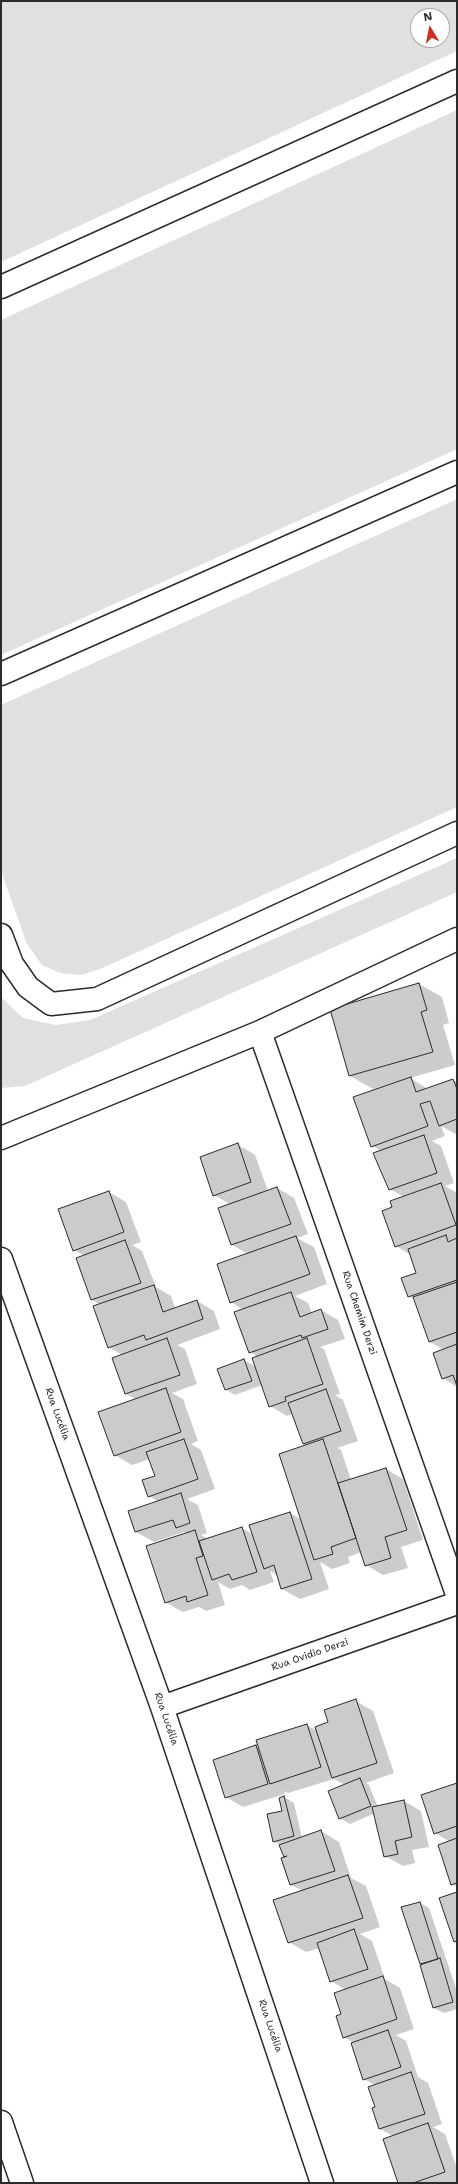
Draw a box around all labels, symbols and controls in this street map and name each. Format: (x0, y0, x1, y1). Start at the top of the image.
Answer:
north arrow (410, 8, 450, 48)
text: N (422, 9, 434, 25)
street label: Rua Chemim Derzi (339, 1270, 379, 1356)
street label: Rua Lucélia (42, 1386, 72, 1442)
street label: Rua Ovidio Derzi (270, 1636, 350, 1674)
street label: Rua Lucélia (151, 1691, 181, 1747)
street label: Rua Lucélia (255, 1998, 285, 2054)

